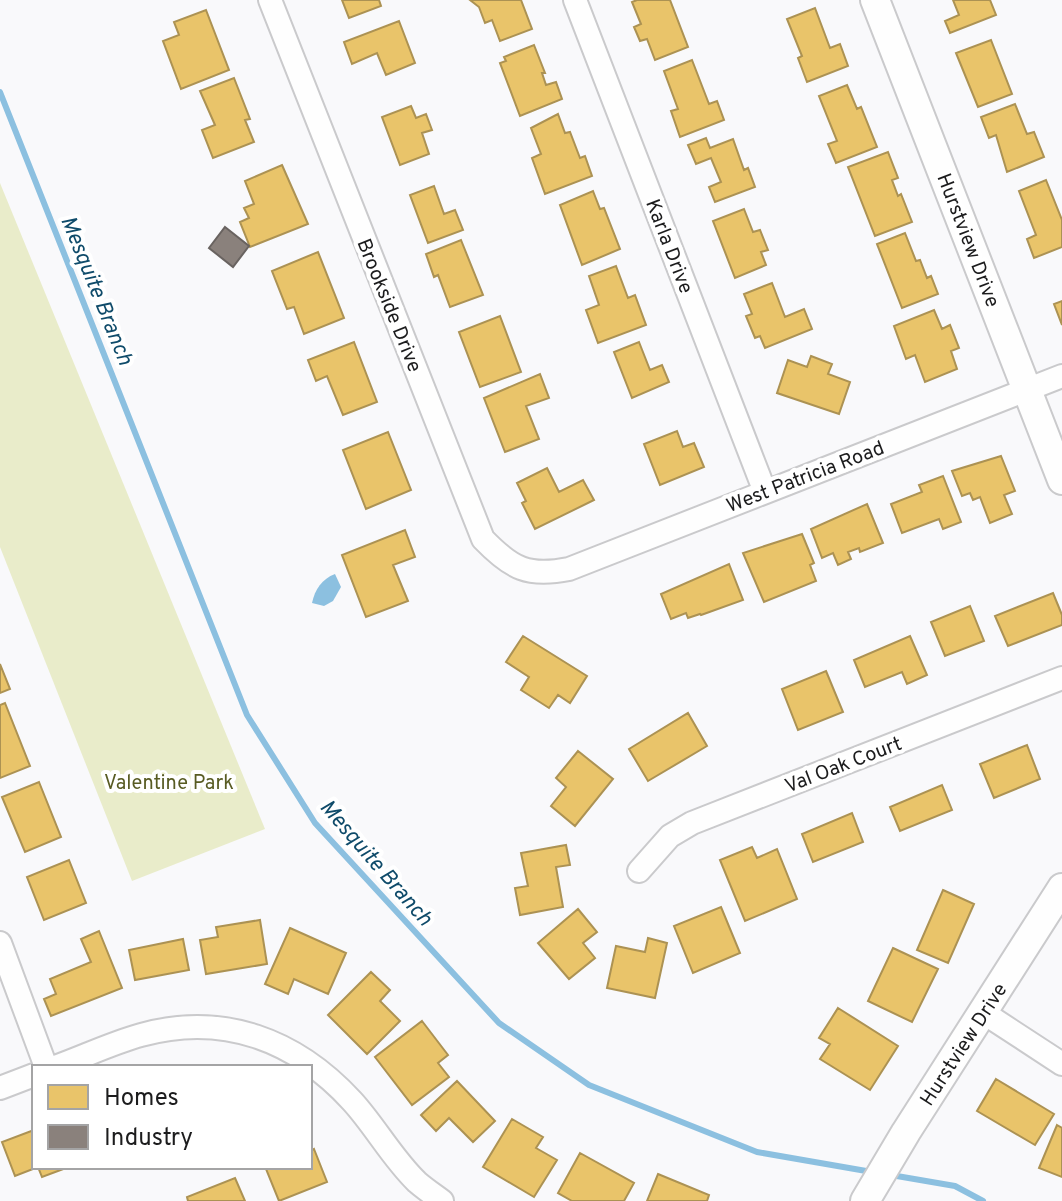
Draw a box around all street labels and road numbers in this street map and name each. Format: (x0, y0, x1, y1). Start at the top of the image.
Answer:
street label: Hurstview Drive (930, 170, 1005, 311)
street label: Karla Drive (638, 196, 698, 298)
street label: Brookside Drive (350, 235, 427, 376)
street label: West Patricia Road (723, 436, 888, 520)
street label: Val Oak Court (781, 732, 906, 800)
street label: Hurstview Drive (915, 979, 1014, 1112)

